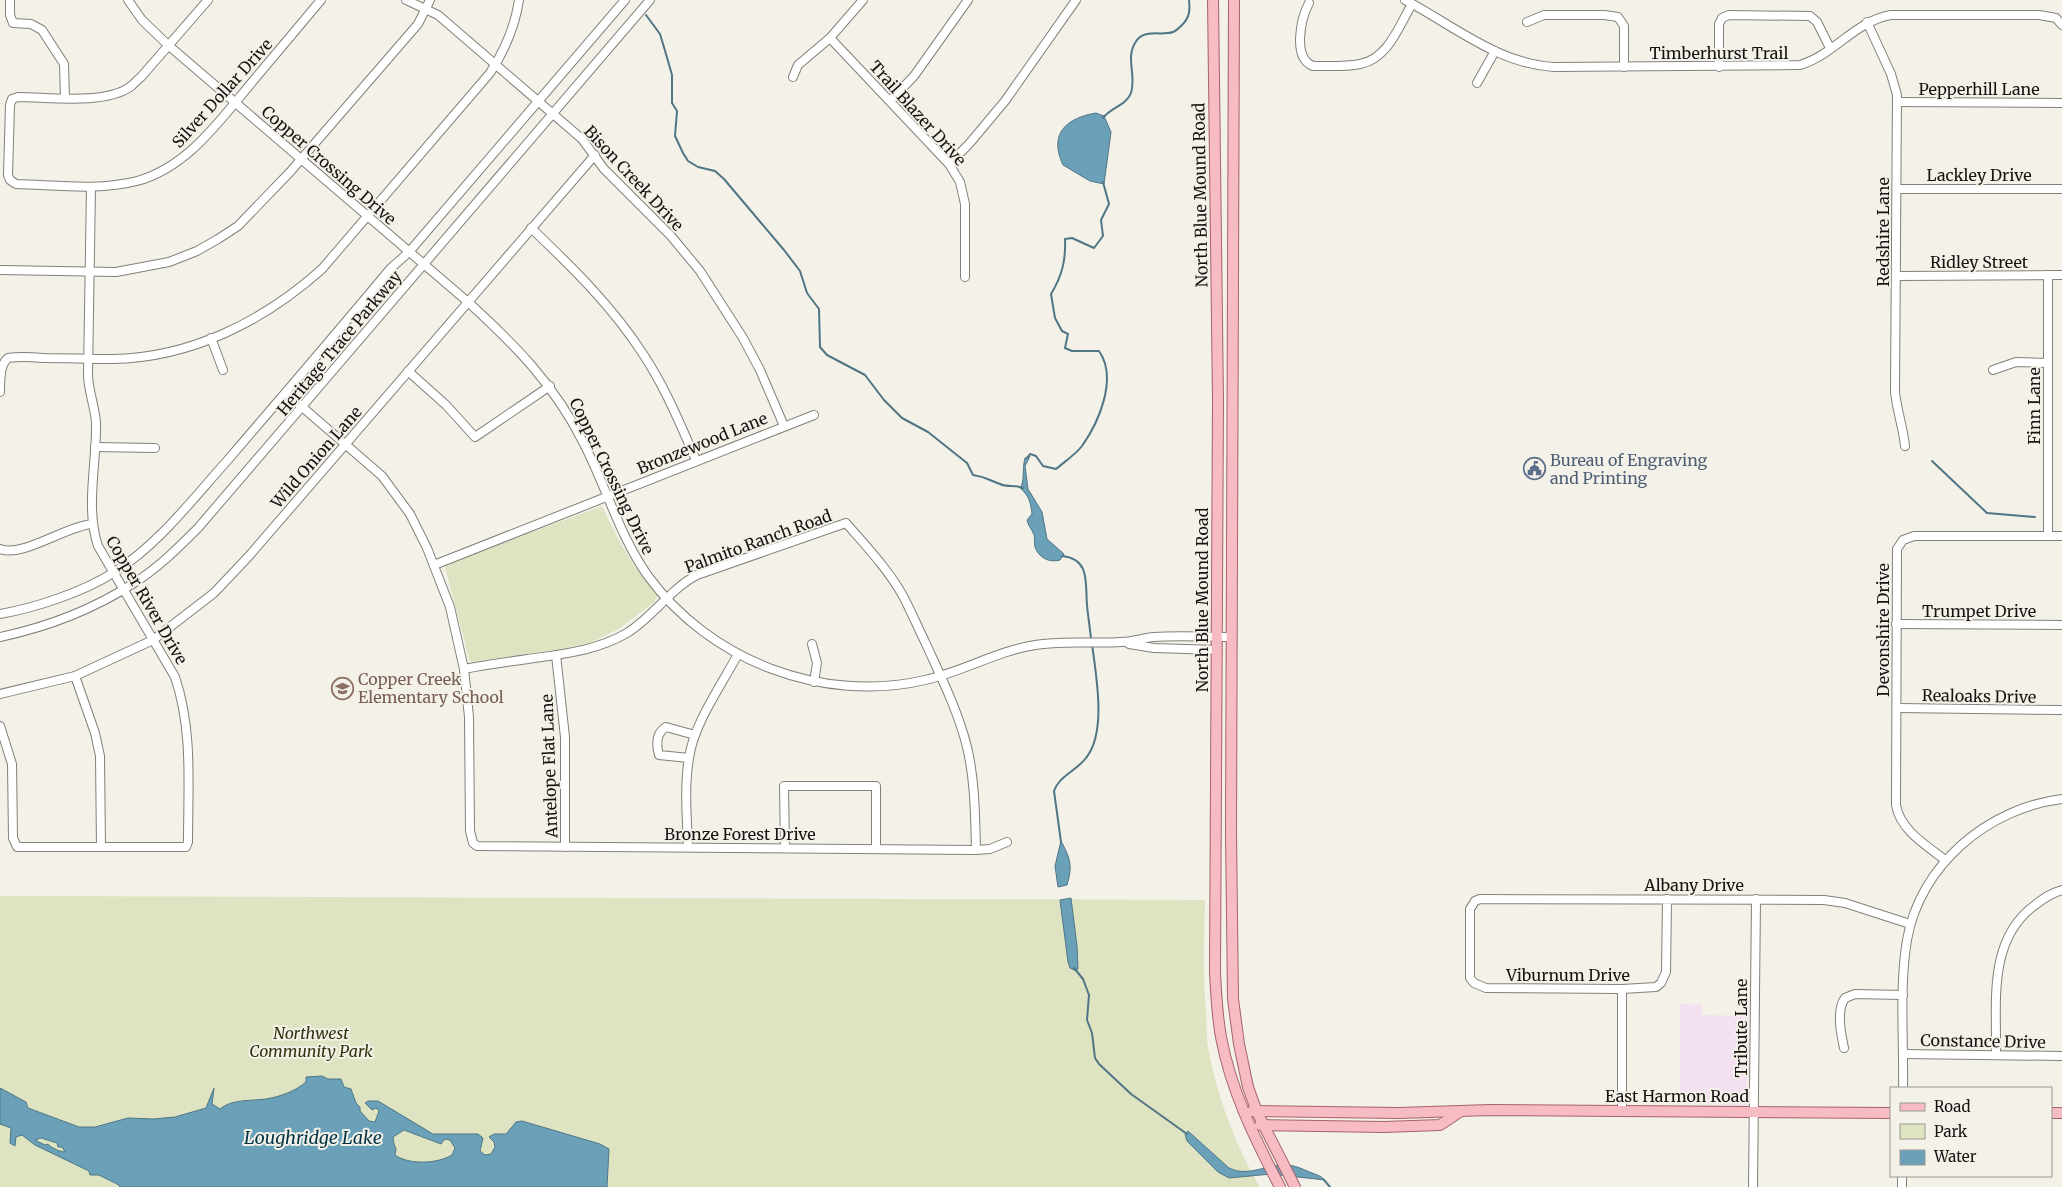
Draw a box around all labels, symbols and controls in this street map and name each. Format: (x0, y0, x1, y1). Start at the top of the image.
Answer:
street label: Silver Dollar Drive (168, 34, 276, 152)
street label: Timberhurst Trail (1649, 43, 1789, 63)
street label: Trail Blazer Drive (866, 56, 970, 170)
street label: Pepperhill Lane (1919, 79, 2040, 99)
street label: Copper Crossing Drive (258, 101, 400, 229)
street label: North Blue Mound Road (1188, 102, 1212, 287)
street label: Bison Creek Drive (580, 121, 688, 235)
street label: Lackley Drive (1926, 165, 2032, 185)
street label: Redshire Lane (1873, 177, 1893, 287)
street label: Ridley Street (1930, 252, 2029, 272)
street label: Heritage Trace Parkway (272, 266, 406, 420)
street label: Finn Lane (2024, 367, 2044, 445)
street label: Copper Crossing Drive (565, 395, 659, 557)
street label: Wild Onion Lane (266, 402, 366, 513)
street label: Bronzewood Lane (634, 408, 770, 478)
place label: Bureau of Engraving and Printing (1550, 450, 1708, 488)
public building icon: Bureau of Engraving and Printing (1522, 457, 1546, 481)
street label: Palmito Ranch Road (682, 505, 835, 577)
street label: North Blue Mound Road (1192, 507, 1212, 692)
street label: Copper River Drive (102, 532, 192, 668)
street label: Devonshire Drive (1873, 563, 1893, 697)
street label: Trumpet Drive (1922, 601, 2036, 621)
place label: Copper Creek Elementary School (358, 669, 504, 707)
school or university icon: Copper Creek Elementary School (330, 676, 354, 700)
street label: Realoaks Drive (1922, 685, 2036, 707)
street label: Antelope Flat Lane (536, 694, 562, 839)
street label: Bronze Forest Drive (664, 824, 816, 844)
street label: Albany Drive (1643, 875, 1744, 895)
street label: Viburnum Drive (1505, 965, 1630, 985)
street label: Tribute Lane (1731, 979, 1751, 1077)
park label: Northwest Community Park (249, 1023, 373, 1061)
street label: Constance Drive (1920, 1030, 2046, 1052)
street label: East Harmon Road (1605, 1086, 1749, 1106)
legend (1890, 1087, 2052, 1177)
text: Road (1934, 1097, 1970, 1116)
text: Park (1934, 1122, 1968, 1141)
water label: Loughridge Lake (244, 1126, 382, 1149)
text: Water (1933, 1147, 1977, 1166)

